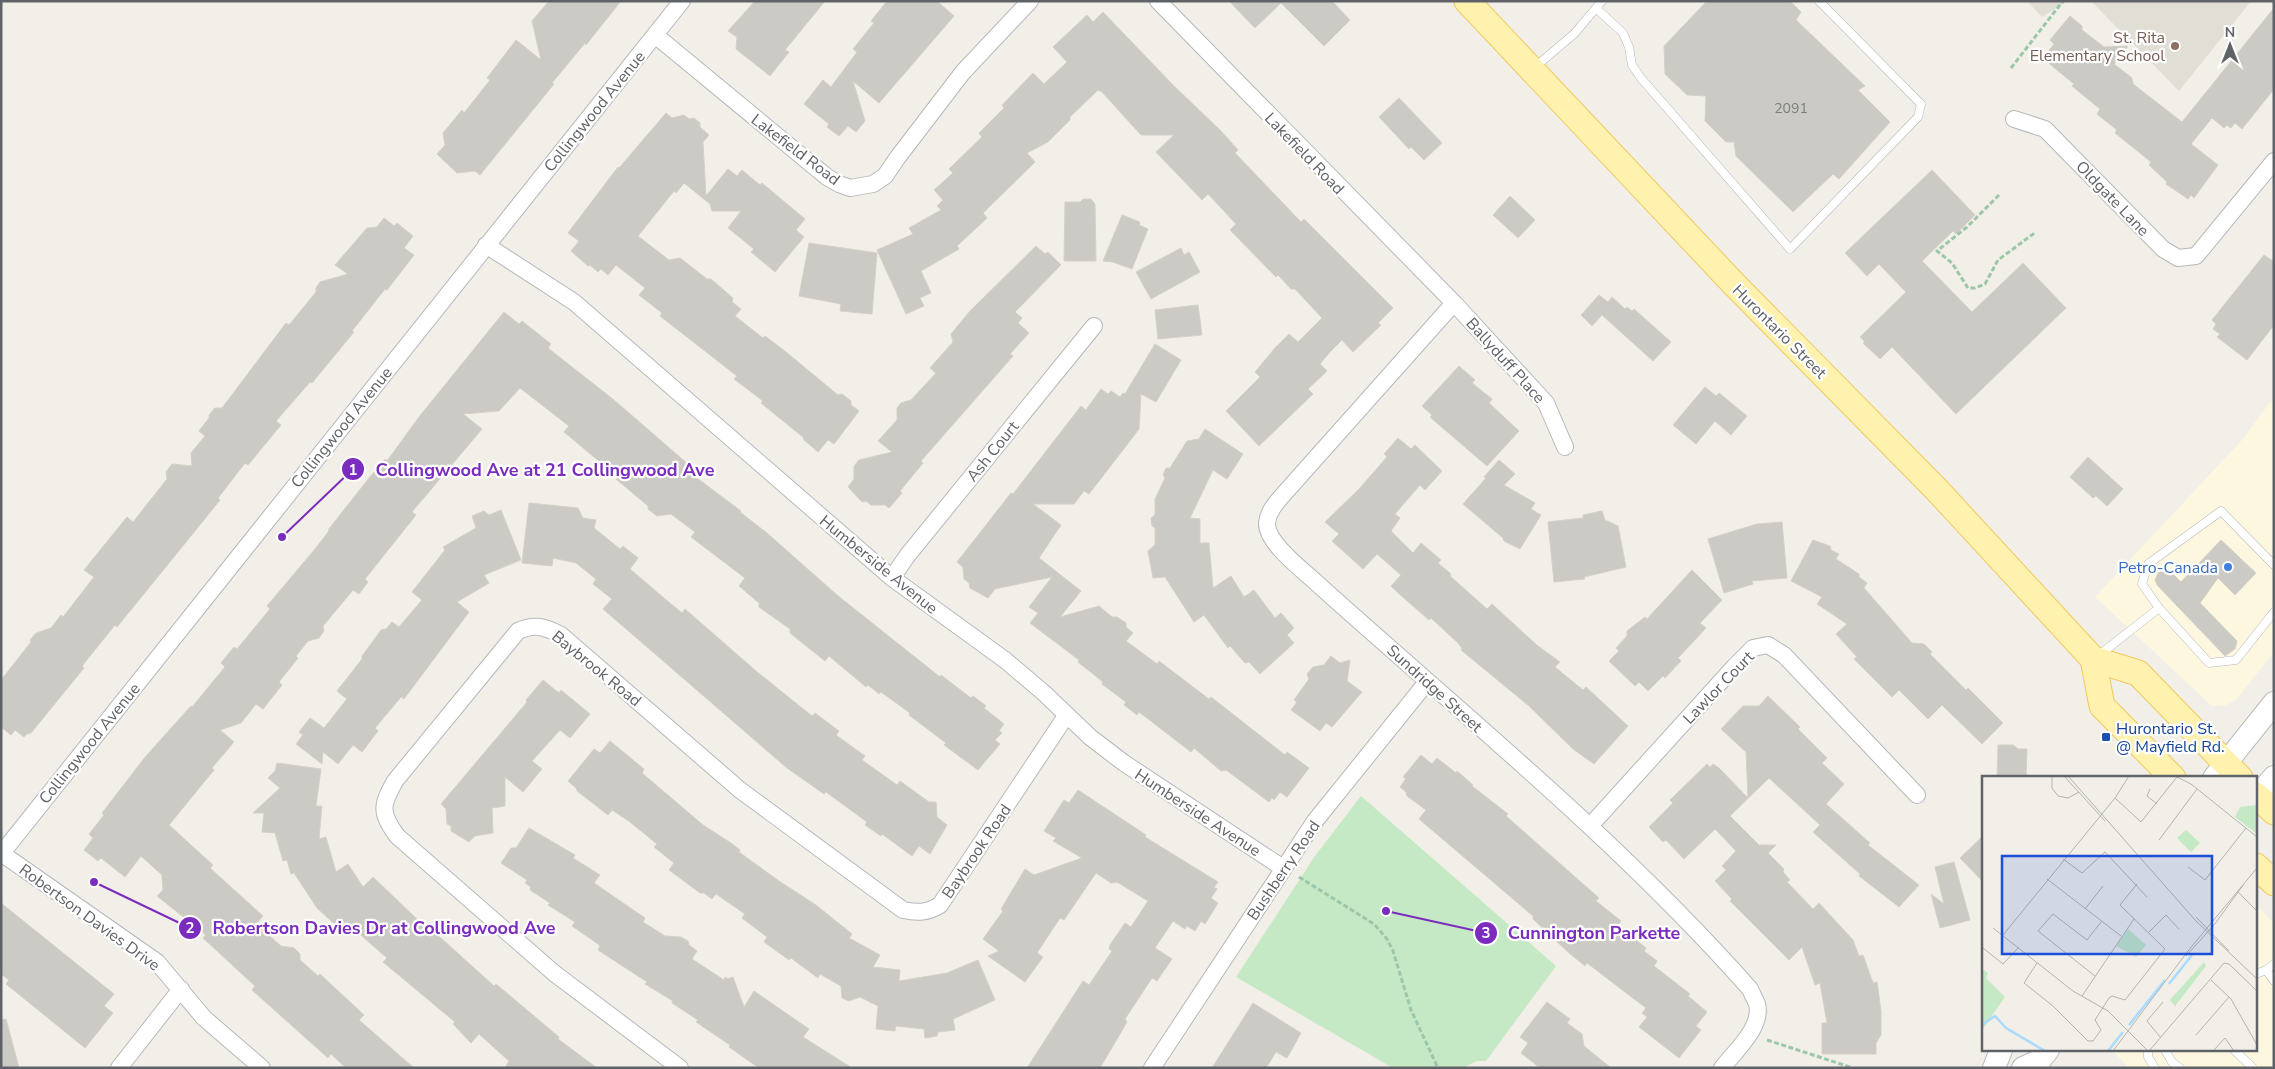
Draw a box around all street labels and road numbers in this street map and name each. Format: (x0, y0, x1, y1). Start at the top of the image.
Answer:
street label: Collingwood Avenue (539, 47, 650, 177)
street label: Lakefield Road (1259, 108, 1349, 200)
street label: Lakefield Road (746, 109, 844, 191)
street label: Oldgate Lane (2071, 156, 2154, 241)
street label: Hurontario Street (1727, 280, 1832, 384)
street label: Ballyduff Place (1461, 313, 1550, 408)
street label: Collingwood Avenue (286, 363, 397, 493)
street label: Ash Court (961, 416, 1024, 487)
street label: Humberside Avenue (815, 510, 942, 619)
street label: Baybrook Road (547, 626, 646, 712)
street label: Sundridge Street (1382, 640, 1487, 738)
street label: Lawlor Court (1678, 646, 1759, 729)
street label: Collingwood Avenue (34, 679, 145, 809)
street label: Humberside Avenue (1130, 764, 1265, 862)
street label: Baybrook Road (937, 800, 1017, 903)
street label: Bushberry Road (1242, 816, 1325, 925)
street label: Robertson Davies Drive (14, 859, 164, 976)

